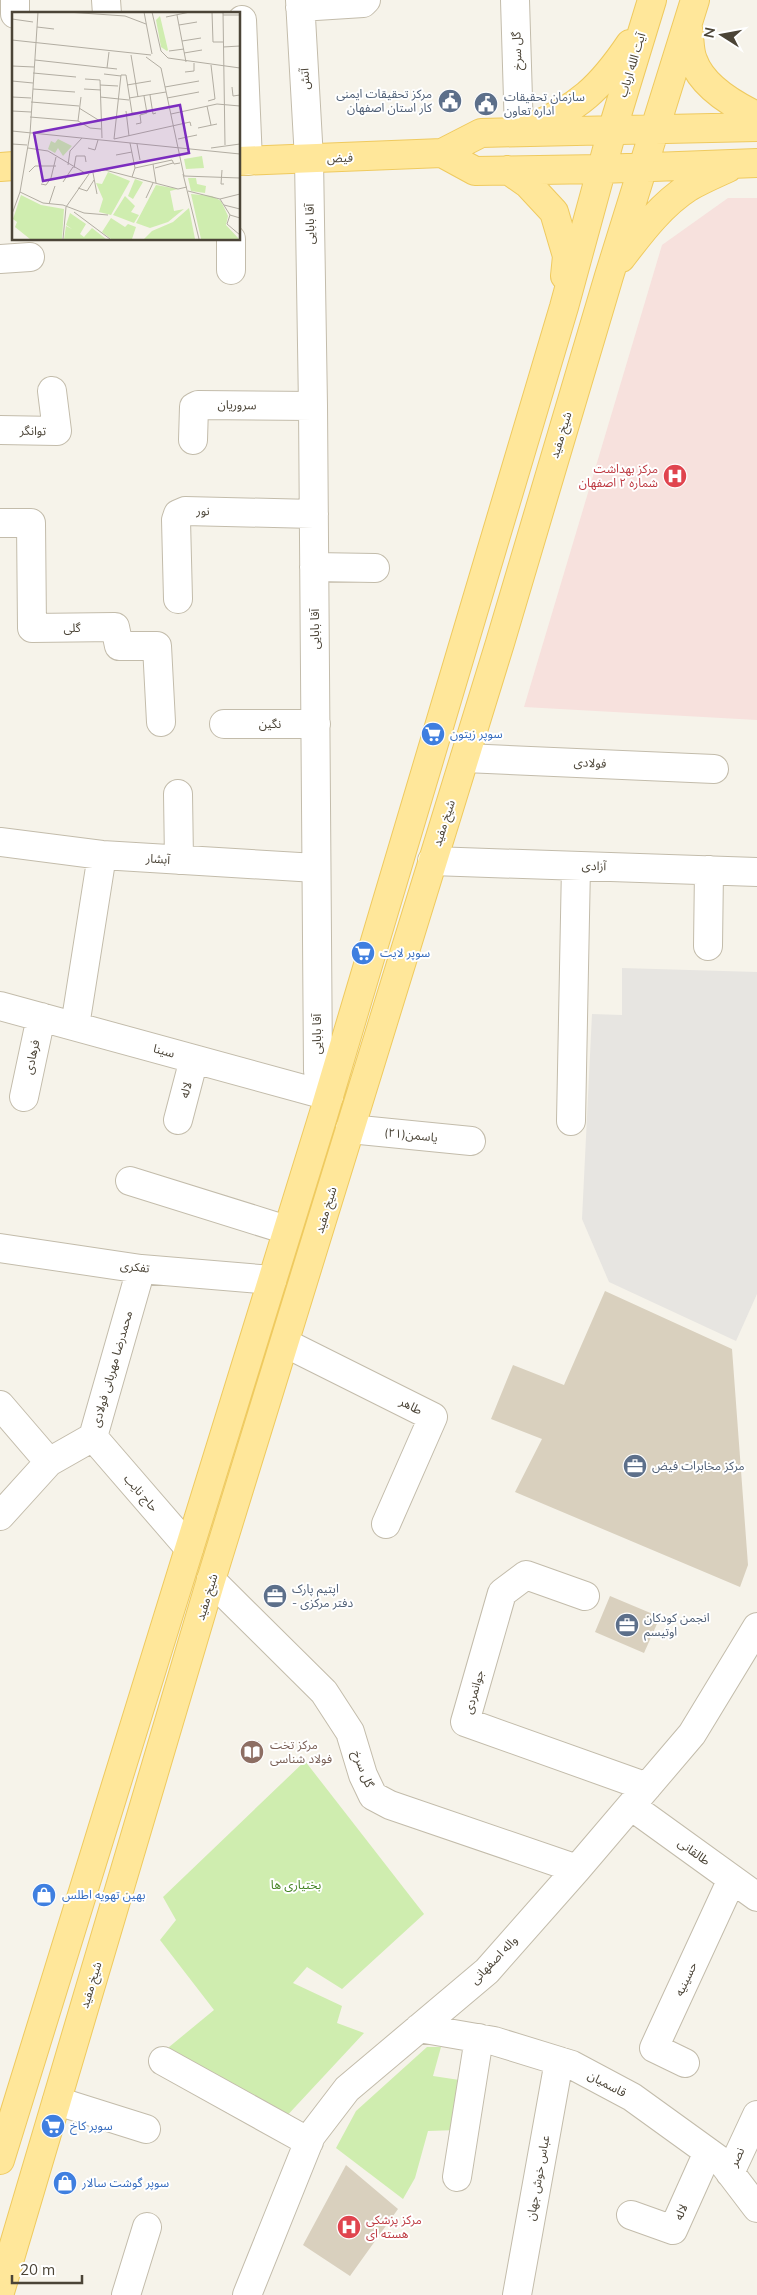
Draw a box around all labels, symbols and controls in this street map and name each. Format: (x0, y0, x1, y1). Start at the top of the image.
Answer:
north arrow (697, 10, 747, 60)
inset map (12, 12, 240, 240)
text: N (699, 26, 719, 39)
street label: گل سرخ (508, 30, 527, 71)
street label: آیت الله ارباب (615, 30, 649, 99)
street label: آتش (296, 67, 313, 90)
place label: مرکز تحقیقات ایمنی کار استان اصفهان (336, 86, 433, 115)
public building icon: مرکز تحقیقات ایمنی کار استان اصفهان (437, 88, 463, 114)
place label: سازمان تحقیقات اداره تعاون (504, 89, 585, 118)
public building icon: سازمان تحقیقات اداره تعاون (473, 91, 499, 117)
street label: فیض (327, 150, 353, 166)
street label: آقا بابایی (302, 203, 317, 244)
street label: سروریان (217, 397, 257, 412)
street label: شیخ مفید (546, 410, 577, 461)
street label: توانگر (19, 423, 47, 438)
place label: مرکز بهداشت شماره ۲ اصفهان (579, 461, 658, 490)
hospital icon: مرکز بهداشت شماره ۲ اصفهان (662, 463, 688, 489)
street label: نور (195, 503, 210, 518)
street label: آقا بابایی (307, 608, 322, 649)
street label: گلی (63, 620, 82, 635)
street label: نگین (259, 716, 281, 731)
supermarket icon: سوپر زیتون (420, 721, 446, 747)
place label: سوپر زیتون (450, 726, 503, 742)
street label: فولادی (573, 754, 607, 771)
street label: شیخ مفید (429, 798, 460, 849)
street label: آبشار (144, 850, 171, 867)
street label: آزادی (581, 858, 607, 873)
supermarket icon: سوپر لایت (350, 940, 376, 966)
place label: سوپر لایت (380, 945, 430, 961)
street label: آقا بابایی (309, 1013, 324, 1054)
street label: فرهادی (21, 1038, 42, 1076)
street label: سینا (152, 1040, 176, 1061)
street label: لاله (176, 1080, 195, 1099)
street label: یاسمن(۲۱) (384, 1124, 439, 1145)
street label: شیخ مفید (311, 1185, 342, 1236)
street label: تفکری (120, 1257, 151, 1276)
street label: محمدرضا مهربانی فولادی (88, 1309, 135, 1429)
street label: طاهر (397, 1393, 425, 1418)
office icon: مرکز مخابرات فیض (622, 1453, 648, 1479)
place label: مرکز مخابرات فیض (652, 1458, 745, 1473)
street label: حاج نایب (120, 1471, 162, 1516)
street label: شیخ مفید (192, 1572, 223, 1623)
place label: اپتیم پارک - دفتر مرکزی (292, 1581, 353, 1610)
office icon: اپتیم پارک - دفتر مرکزی (262, 1583, 288, 1609)
place label: انجمن کودکان اوتیسم (644, 1610, 710, 1641)
office icon: انجمن کودکان اوتیسم (614, 1612, 640, 1638)
street label: جوانمردی (460, 1668, 487, 1716)
place label: مرکز تخت فولاد شناسی (270, 1737, 332, 1766)
library icon: مرکز تخت فولاد شناسی (239, 1739, 265, 1765)
street label: گل سرخ (348, 1748, 378, 1791)
street label: طالقانی (675, 1835, 713, 1868)
park label: بختیاری ها (271, 1877, 321, 1892)
shop icon: بهین تهویه اطلس (31, 1882, 57, 1908)
place label: بهین تهویه اطلس (62, 1887, 145, 1902)
street label: واله اصفهانی (467, 1932, 520, 1987)
street label: حسینیه (671, 1959, 700, 1998)
street label: شیخ مفید (76, 1960, 107, 2011)
street label: قاسمیان (585, 2067, 629, 2100)
supermarket icon: سوپر کاخ (40, 2113, 66, 2139)
place label: سوپر کاخ (70, 2118, 113, 2135)
street label: عباس خوش جهان (523, 2134, 552, 2222)
street label: نصر (725, 2145, 747, 2170)
shop icon: سوپر گوشت سالار (52, 2170, 78, 2196)
place label: سوپر گوشت سالار (81, 2175, 169, 2191)
street label: لاله (670, 2201, 691, 2222)
place label: مرکز پزشکی هسته ای (366, 2212, 422, 2241)
hospital icon: مرکز پزشکی هسته ای (336, 2214, 362, 2240)
scale bar (12, 2252, 82, 2284)
text: 20 m (20, 2260, 55, 2279)

